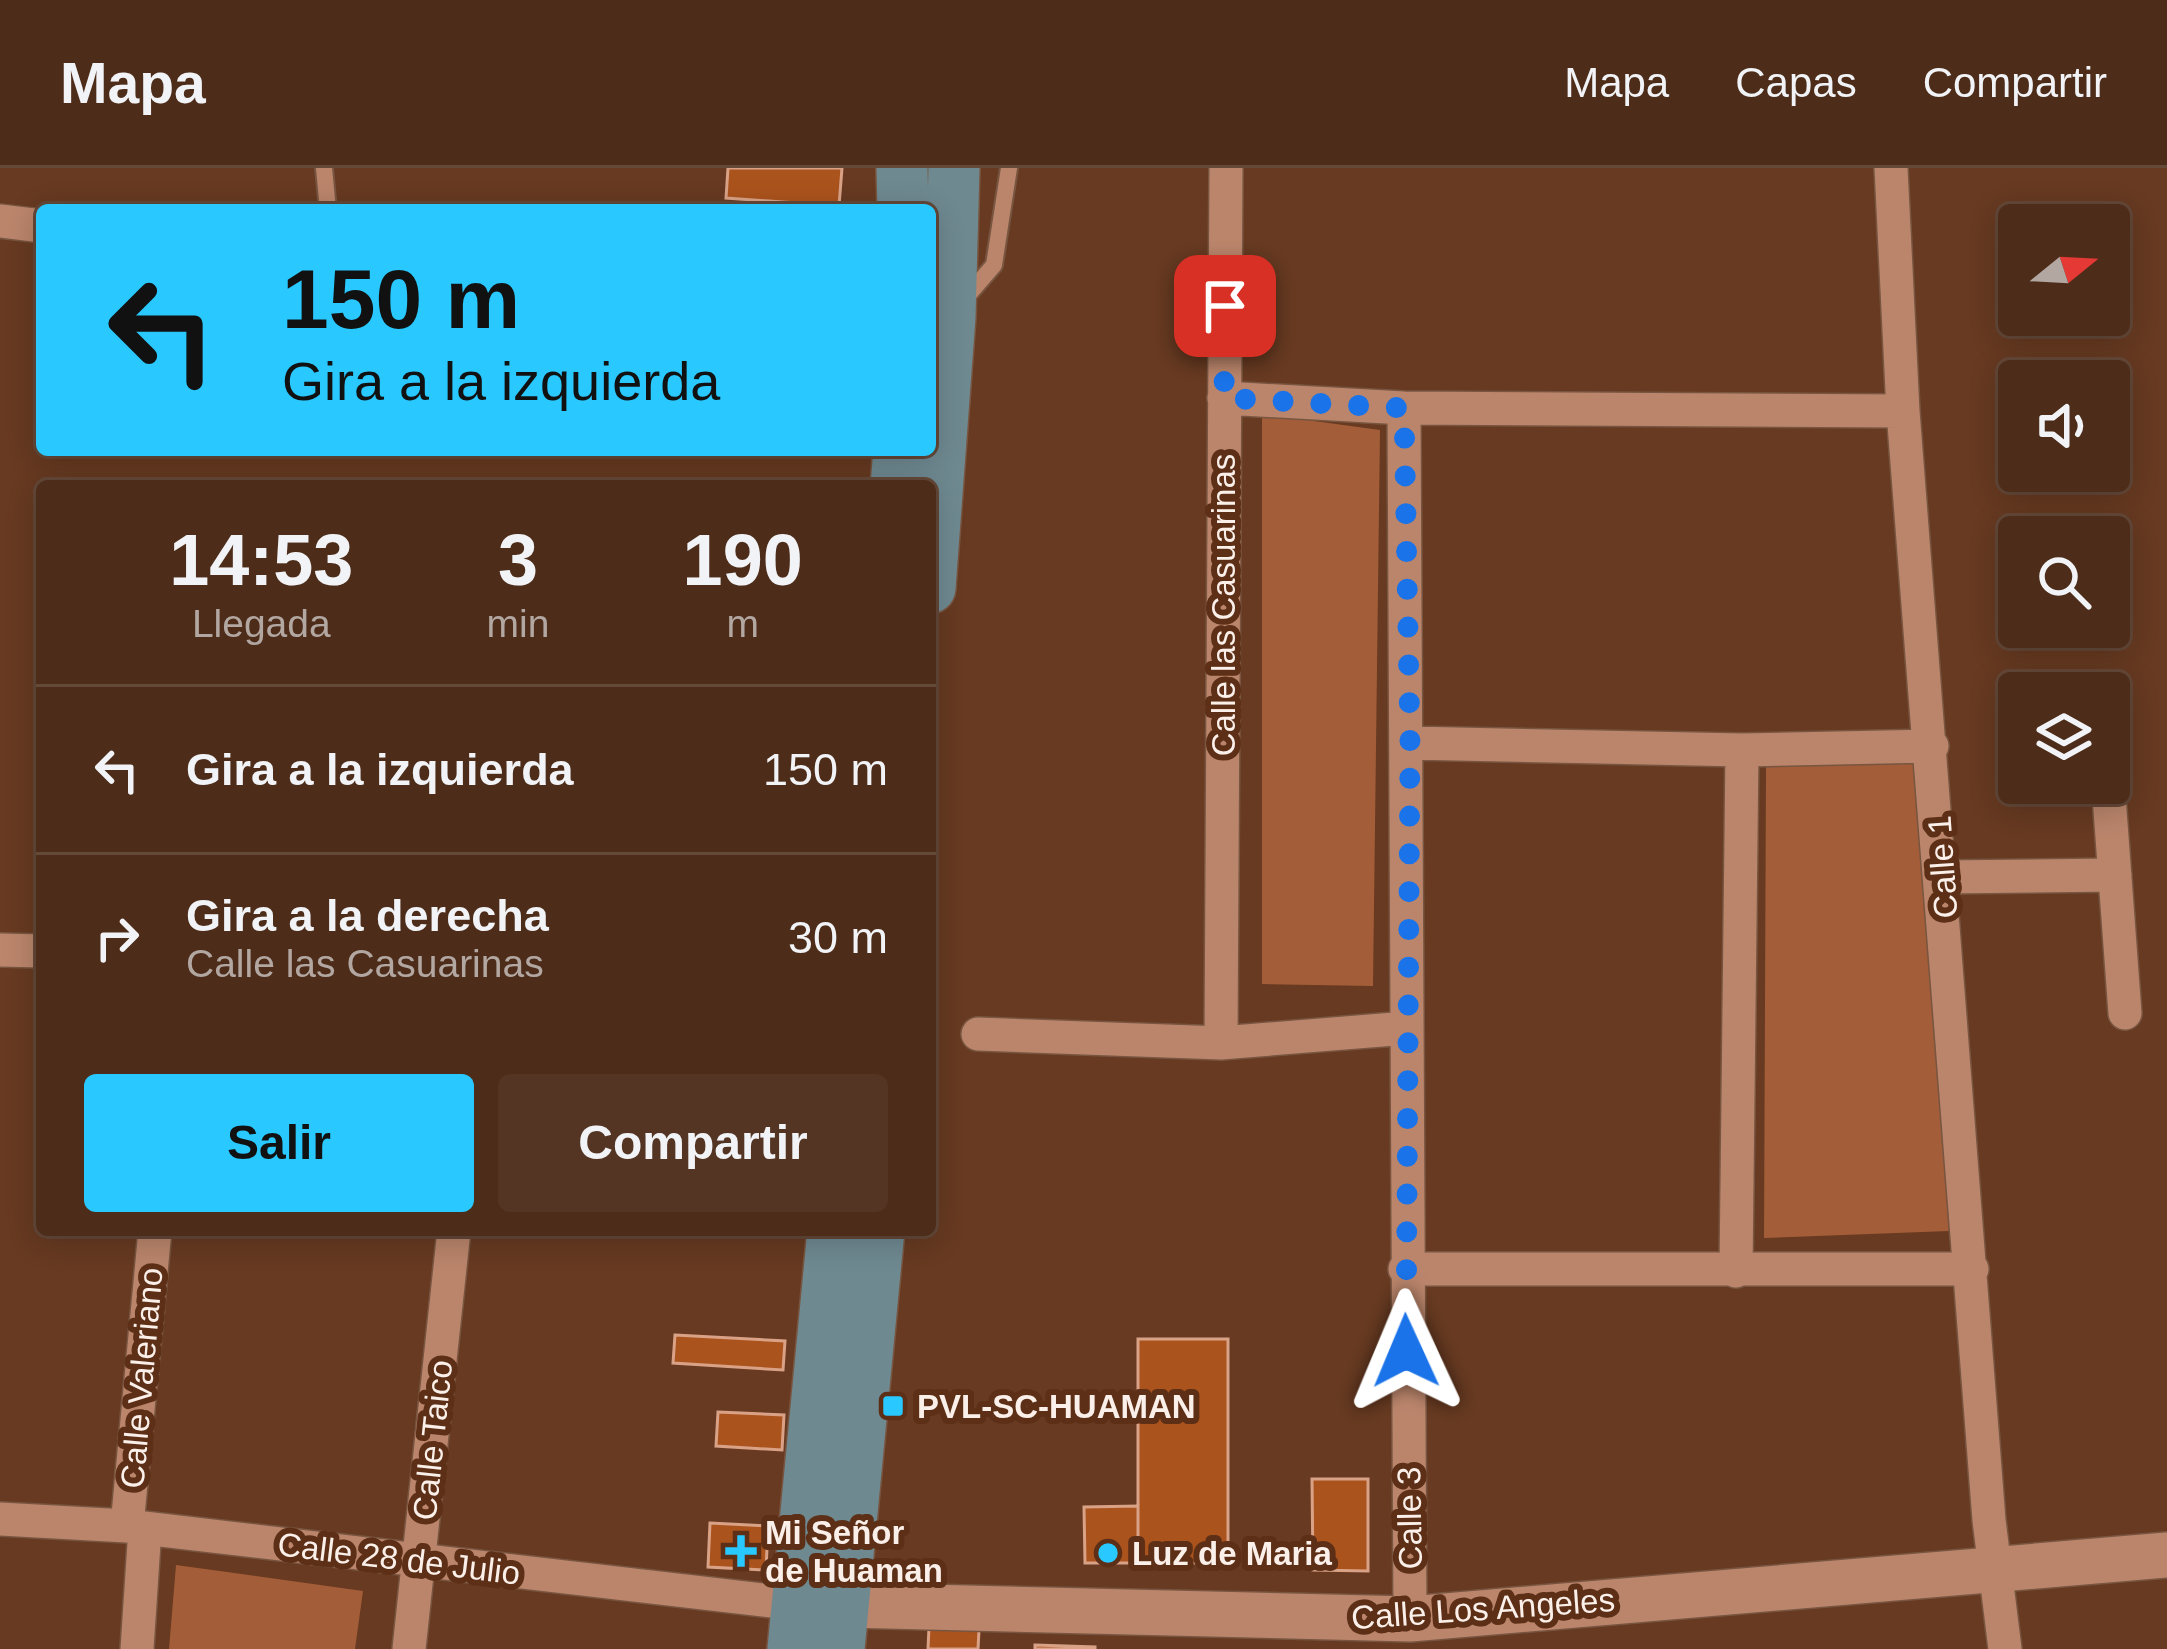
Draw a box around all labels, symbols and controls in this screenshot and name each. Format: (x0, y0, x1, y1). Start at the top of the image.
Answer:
text: Mapa (60, 51, 206, 115)
text: Mapa (1564, 59, 1669, 106)
text: Capas (1735, 59, 1857, 106)
text: Compartir (1923, 59, 2107, 106)
north arrow (1998, 204, 2130, 336)
map controls (1998, 204, 2130, 804)
icon: left (84, 252, 240, 408)
text: 150 m (282, 252, 520, 346)
pin (1174, 255, 1276, 357)
icon: arrive (1192, 273, 1258, 339)
text: Gira a la izquierda (282, 351, 720, 411)
button: sound (1998, 360, 2130, 492)
street label: Calle las Casuarinas (1205, 454, 1242, 756)
button: search (1998, 516, 2130, 648)
text: 14:53 (169, 520, 353, 600)
text: 3 (498, 520, 538, 600)
text: 190 (683, 520, 803, 600)
text: Llegada (192, 602, 331, 645)
text: min (487, 602, 549, 645)
text: m (726, 602, 759, 645)
button: layers (1998, 672, 2130, 804)
icon: left (84, 737, 150, 803)
text: Gira a la izquierda (186, 744, 574, 795)
text: 150 m (763, 744, 888, 795)
street label: Calle 1 (1920, 814, 1965, 919)
text: Gira a la derecha (186, 890, 549, 941)
icon: right (84, 905, 150, 971)
text: 30 m (788, 912, 888, 963)
text: Calle las Casuarinas (186, 942, 544, 985)
button: Salir (84, 1074, 474, 1212)
button: Compartir (498, 1074, 888, 1212)
street label: Calle Valeriano (113, 1266, 170, 1490)
position arrow (1343, 1288, 1469, 1414)
street label: Calle Taico (406, 1358, 459, 1522)
place label: PVL-SC-HUAMAN (917, 1388, 1196, 1425)
marker: PVL-SC-HUAMAN (880, 1393, 906, 1419)
street label: Calle 3 (1390, 1466, 1429, 1570)
place label: Mi Señor de Huaman (765, 1514, 943, 1589)
street label: Calle 28 de Julio (276, 1525, 522, 1592)
place label: Luz de Maria (1132, 1535, 1333, 1572)
marker: Mi Señor de Huaman (728, 1538, 754, 1564)
marker: Luz de Maria (1095, 1540, 1121, 1566)
street label: Calle Los Angeles (1350, 1581, 1616, 1636)

